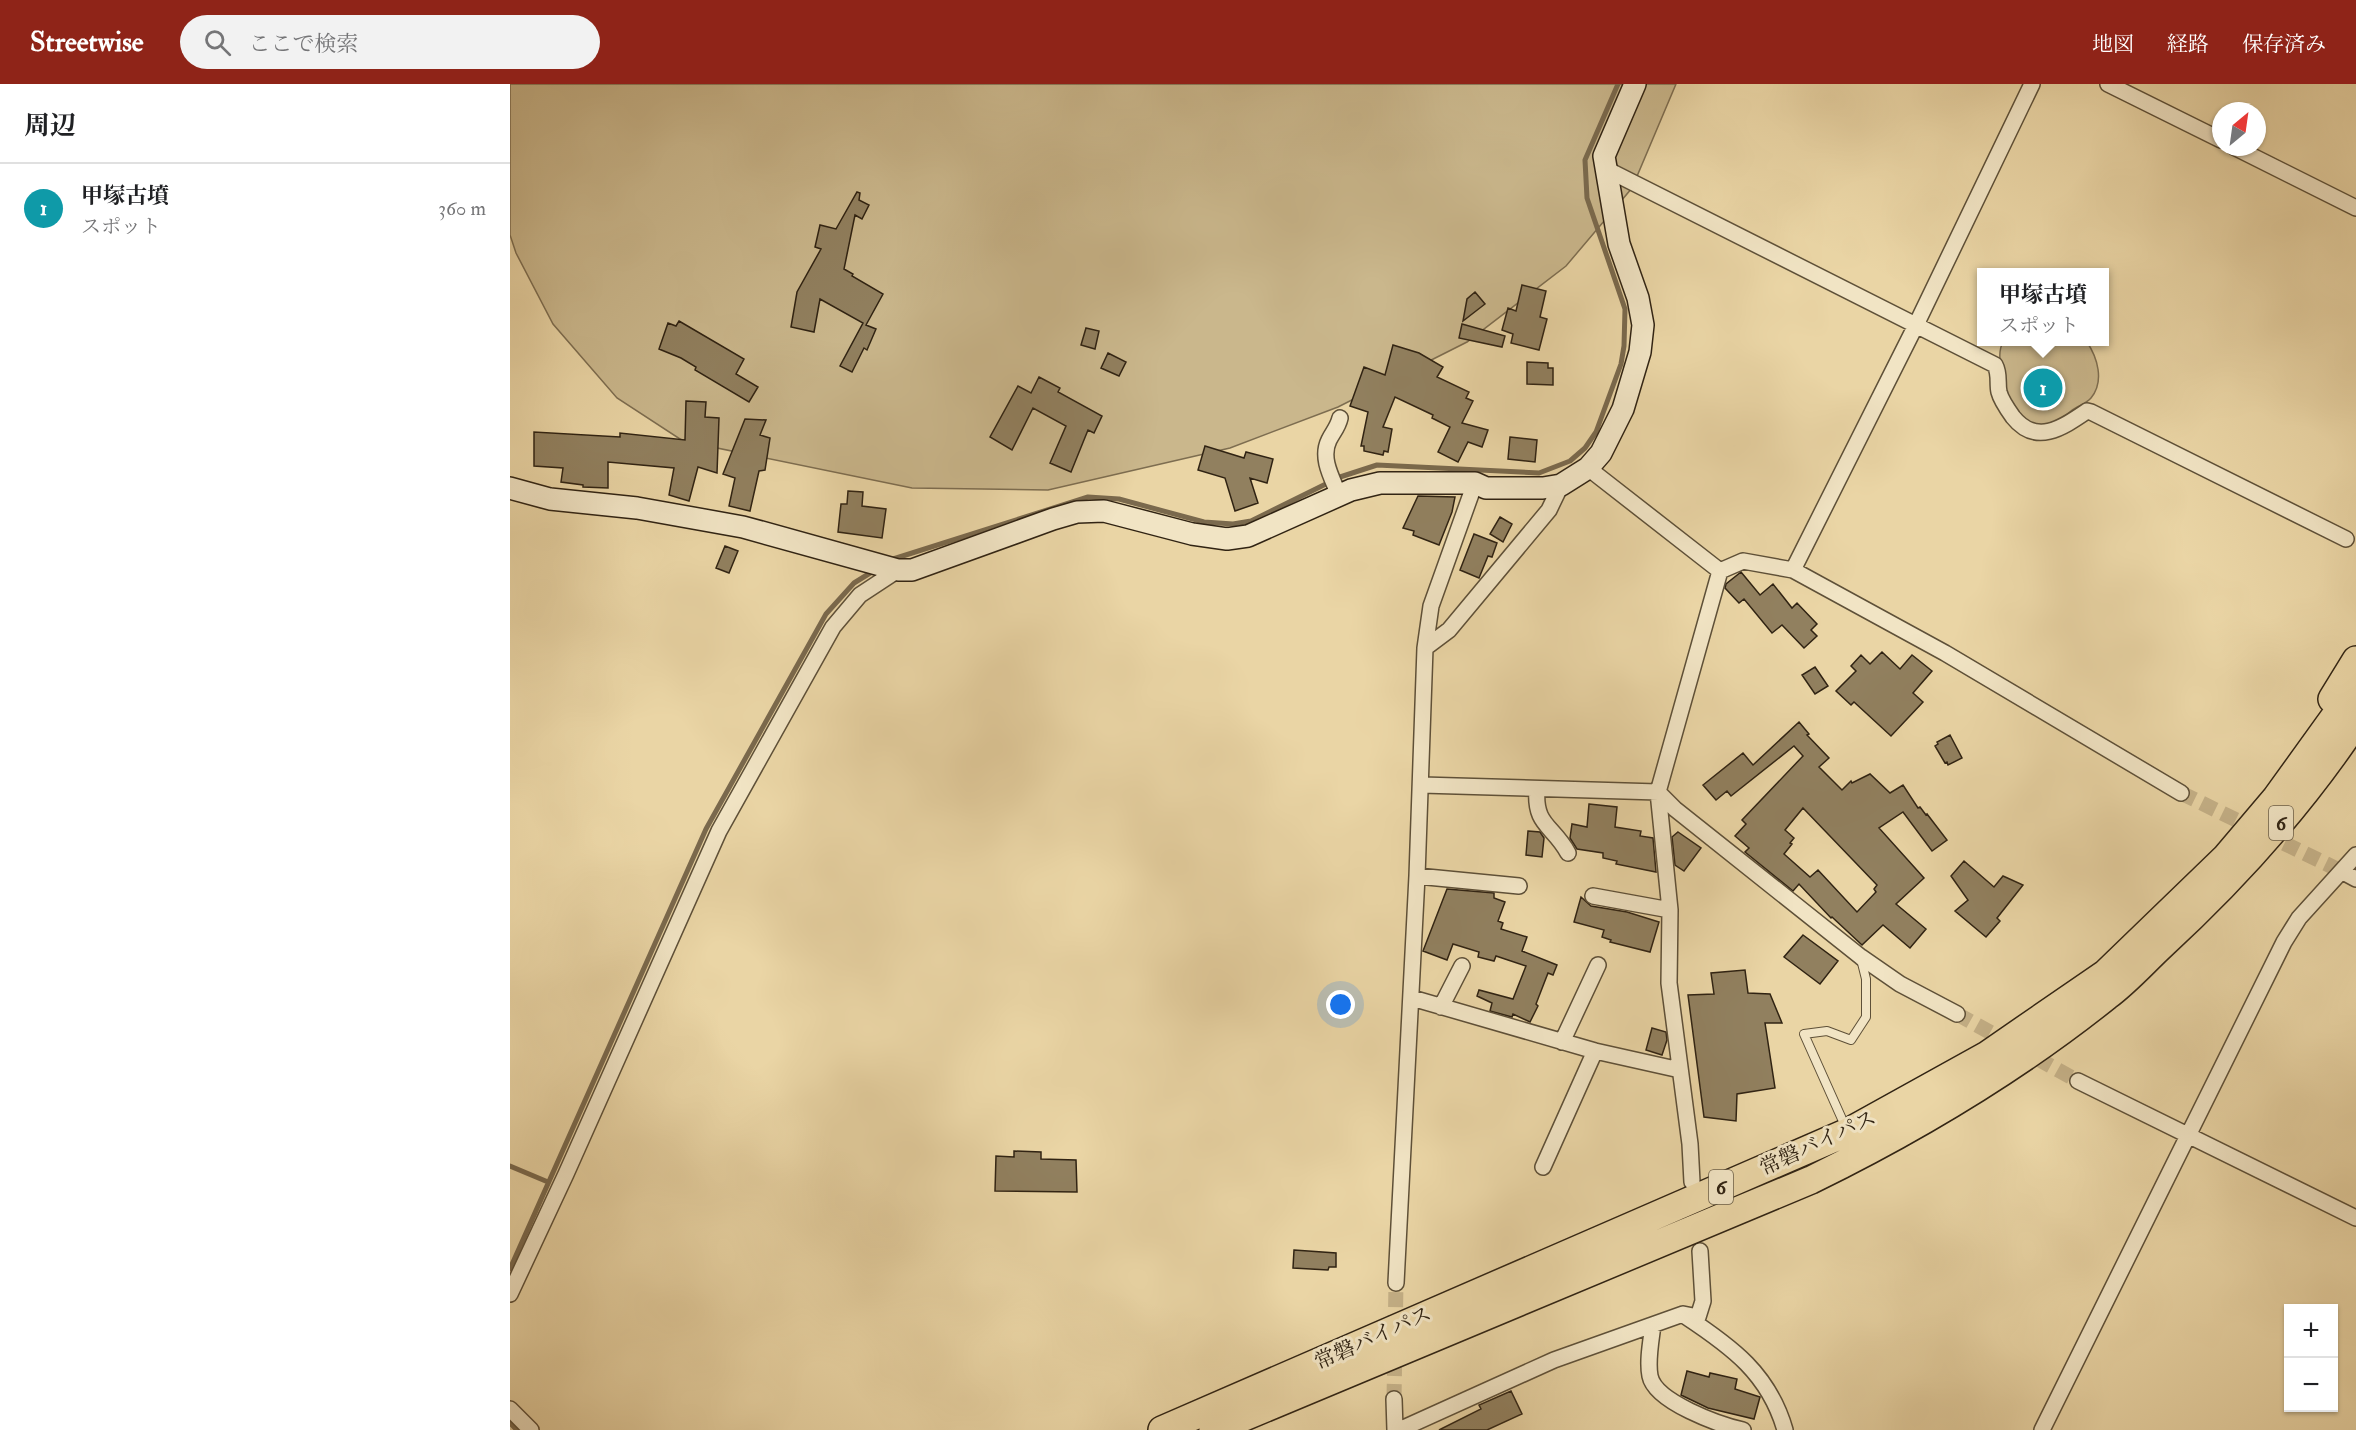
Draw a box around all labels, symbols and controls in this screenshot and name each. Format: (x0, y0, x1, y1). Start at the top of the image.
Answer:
search box (180, 15, 600, 69)
text: Streetwise (30, 25, 144, 60)
icon: search (201, 26, 234, 59)
text: ここで検索 (249, 30, 359, 58)
text: 地図 (2092, 31, 2134, 58)
text: 経路 (2167, 31, 2209, 58)
text: 保存済み (2242, 31, 2326, 58)
north arrow (2212, 102, 2266, 156)
text: 周辺 (24, 110, 76, 142)
text: 甲塚古墳 (81, 182, 169, 210)
text: 1 (40, 196, 47, 221)
text: 360 m (438, 196, 486, 221)
text: スポット (81, 214, 161, 239)
popup (1977, 268, 2109, 346)
text: 甲塚古墳 (1999, 281, 2087, 309)
text: スポット (1999, 313, 2079, 338)
pin: 1 (2024, 366, 2062, 410)
road number: 6 (2269, 806, 2293, 840)
your location (1326, 990, 1355, 1019)
street label: 常磐バイパス (1755, 1104, 1881, 1182)
road number: 6 (1709, 1170, 1733, 1204)
street label: 常磐バイパス (1310, 1300, 1436, 1376)
map controls (2284, 1304, 2338, 1412)
button: + (2284, 1304, 2338, 1358)
button: − (2284, 1358, 2338, 1412)

